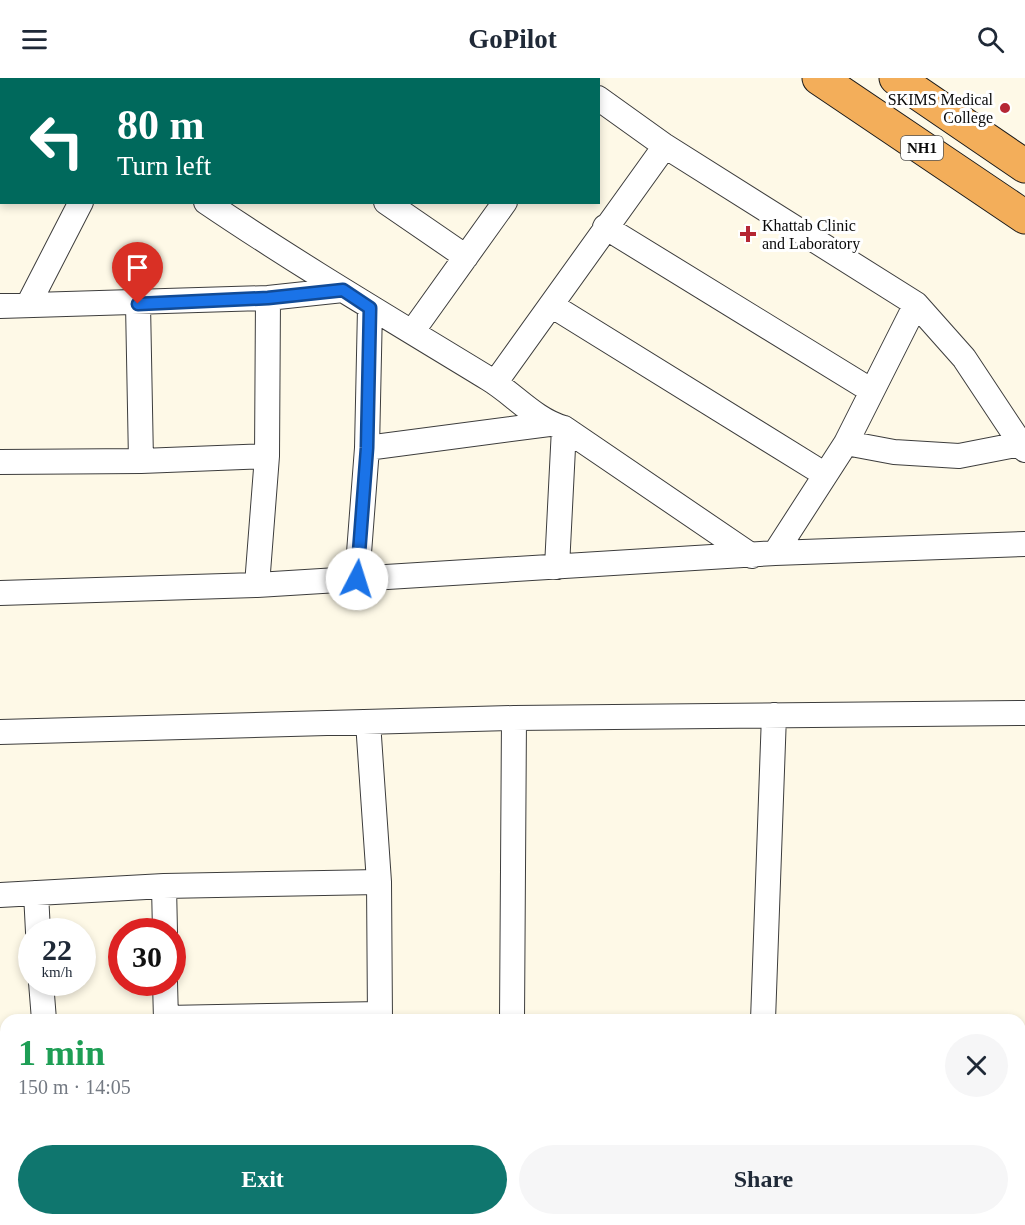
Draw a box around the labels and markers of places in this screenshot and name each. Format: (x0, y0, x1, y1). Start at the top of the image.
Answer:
place label: SKIMS Medical College (888, 91, 994, 127)
marker: SKIMS Medical College (998, 101, 1012, 115)
place label: Khattab Clinic and Laboratory (762, 217, 860, 253)
marker: Khattab Clinic and Laboratory (739, 225, 757, 243)
pin (112, 242, 163, 304)

